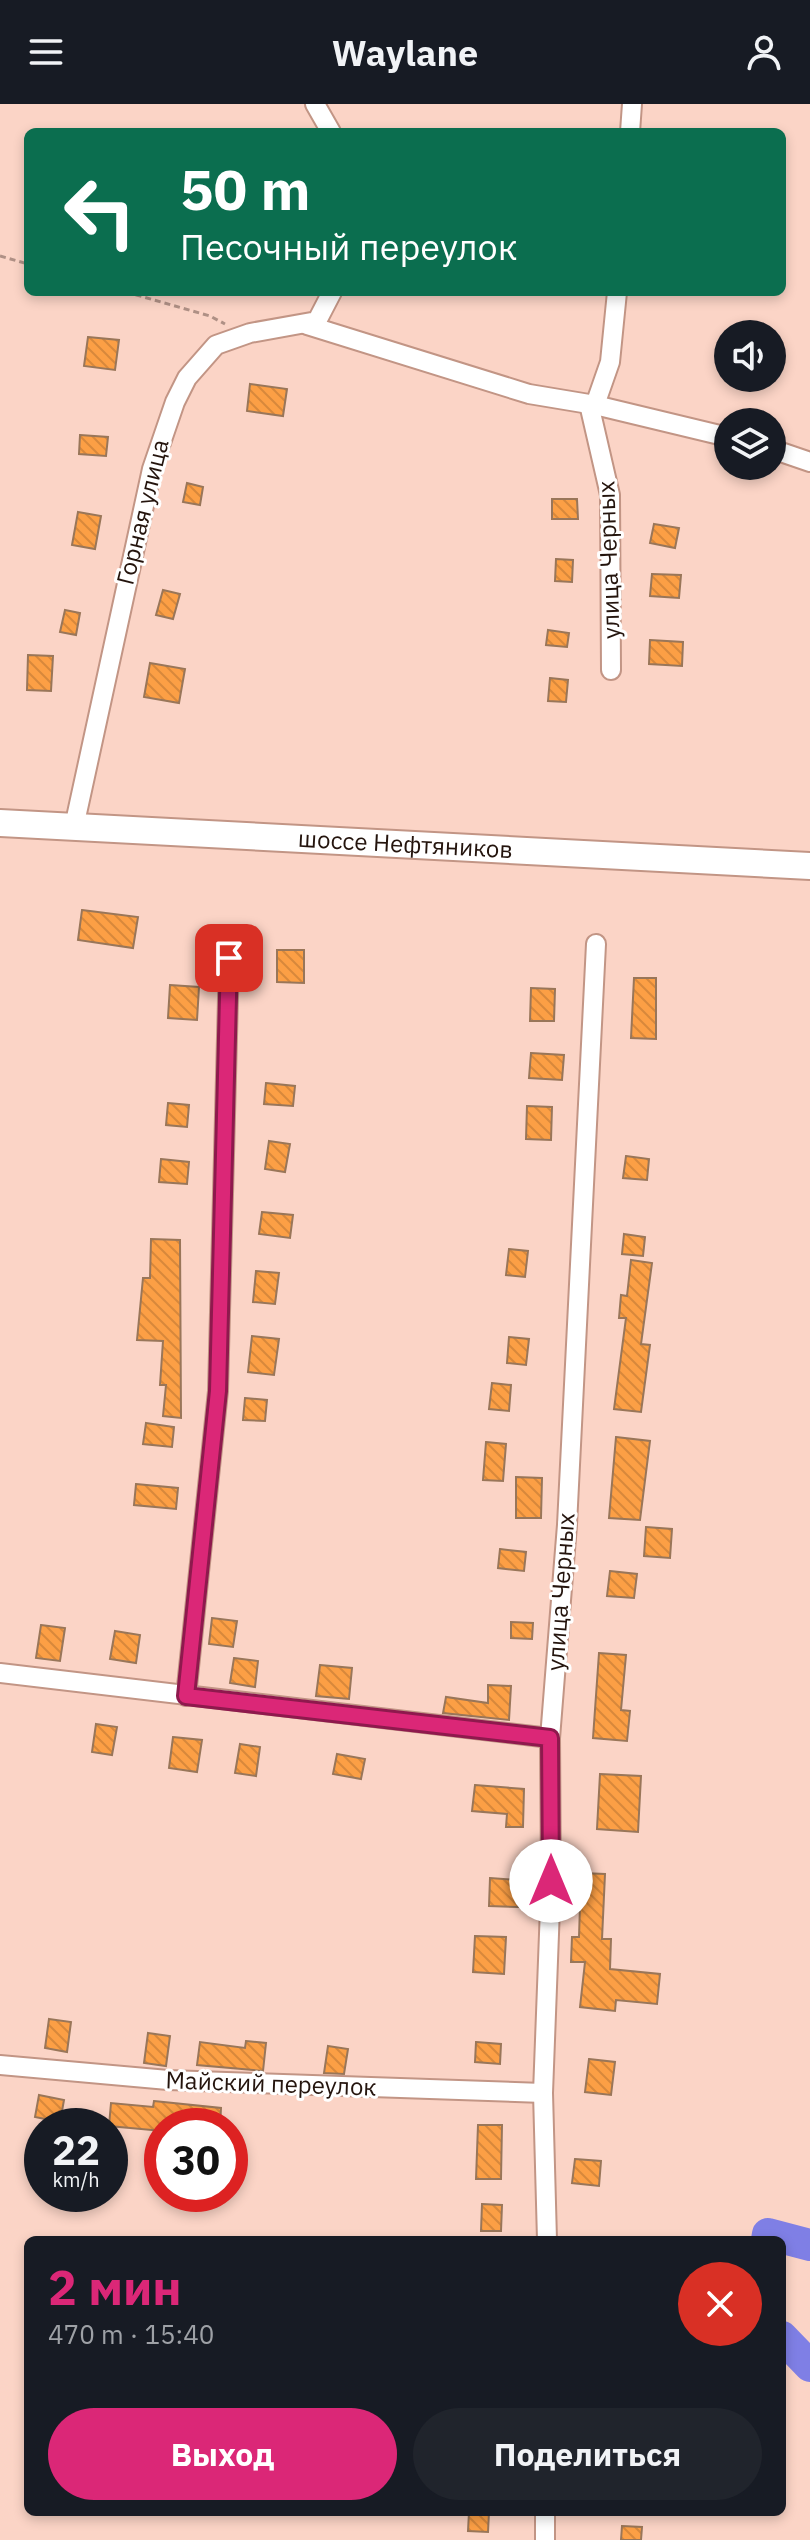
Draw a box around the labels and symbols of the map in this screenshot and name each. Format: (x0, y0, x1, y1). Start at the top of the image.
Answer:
street label: Горная улица (108, 436, 176, 588)
street label: улица Черных (589, 480, 627, 640)
street label: шоссе Нефтяников (297, 822, 514, 865)
pin (195, 924, 263, 992)
street label: улица Черных (539, 1512, 581, 1672)
position arrow (509, 1839, 593, 1923)
street label: Майский переулок (165, 2063, 377, 2103)
speed limit sign: 30 (144, 2108, 248, 2212)

